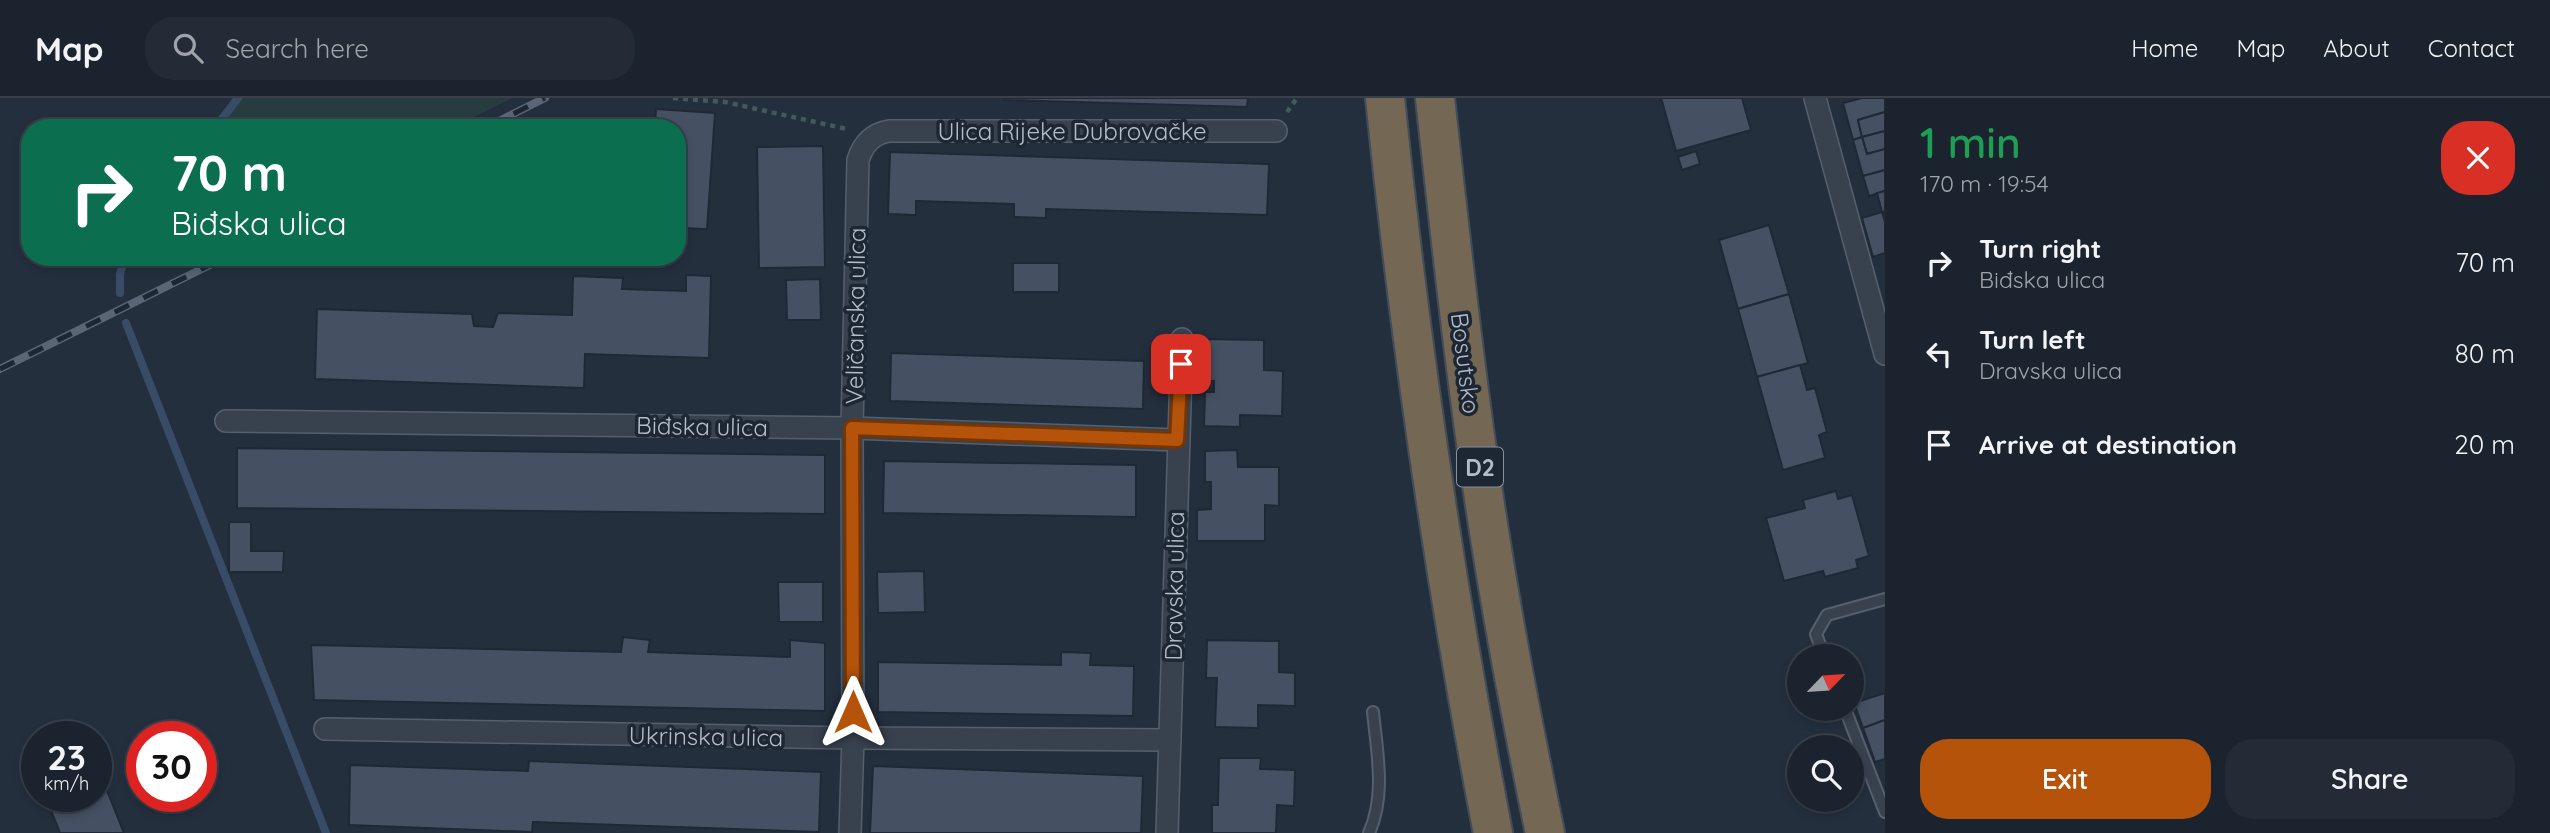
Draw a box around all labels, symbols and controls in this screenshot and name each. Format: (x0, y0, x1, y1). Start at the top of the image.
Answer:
search box (145, 17, 635, 80)
text: Map (35, 28, 103, 69)
icon: search (169, 29, 207, 67)
text: Search here (225, 32, 369, 65)
text: Home (2131, 33, 2198, 63)
text: Map (2236, 33, 2285, 63)
text: About (2323, 33, 2390, 63)
text: Contact (2428, 33, 2515, 63)
street label: Ulica Rijeke Dubrovačke (937, 116, 1207, 146)
text: 1 min (1920, 116, 2021, 169)
button: close (2441, 121, 2515, 195)
text: 70 m (171, 142, 287, 203)
icon: right (56, 147, 147, 238)
text: 170 m · 19:54 (1920, 169, 2049, 198)
text: Biđska ulica (171, 203, 347, 243)
street label: Veličanska ulica (838, 227, 872, 405)
text: Turn right (1979, 232, 2101, 265)
icon: right (1920, 244, 1958, 282)
text: 70 m (2455, 246, 2515, 279)
text: Biđska ulica (1979, 265, 2105, 294)
street label: Bosutsko (1445, 311, 1487, 415)
text: Turn left (1979, 323, 2086, 356)
pin (1151, 334, 1211, 394)
icon: left (1920, 335, 1958, 373)
text: 80 m (2455, 337, 2515, 370)
icon: arrive (1162, 345, 1200, 383)
text: Dravska ulica (1979, 356, 2122, 385)
street label: Biđska ulica (636, 410, 768, 442)
icon: arrive (1920, 426, 1958, 464)
text: Arrive at destination (1979, 428, 2237, 461)
text: 20 m (2454, 428, 2515, 461)
road number: D2 (1457, 448, 1503, 486)
street label: Dravska ulica (1158, 511, 1190, 661)
north arrow (1787, 644, 1864, 721)
map controls (1787, 644, 1864, 812)
position arrow (816, 675, 890, 749)
street label: Ukrinska ulica (628, 720, 784, 752)
speed limit sign: 30 (126, 721, 217, 812)
text: 23 (47, 735, 86, 779)
button: search (1787, 735, 1864, 812)
button: Exit (1920, 739, 2211, 819)
button: Share (2225, 739, 2515, 819)
text: km/h (44, 772, 89, 795)

